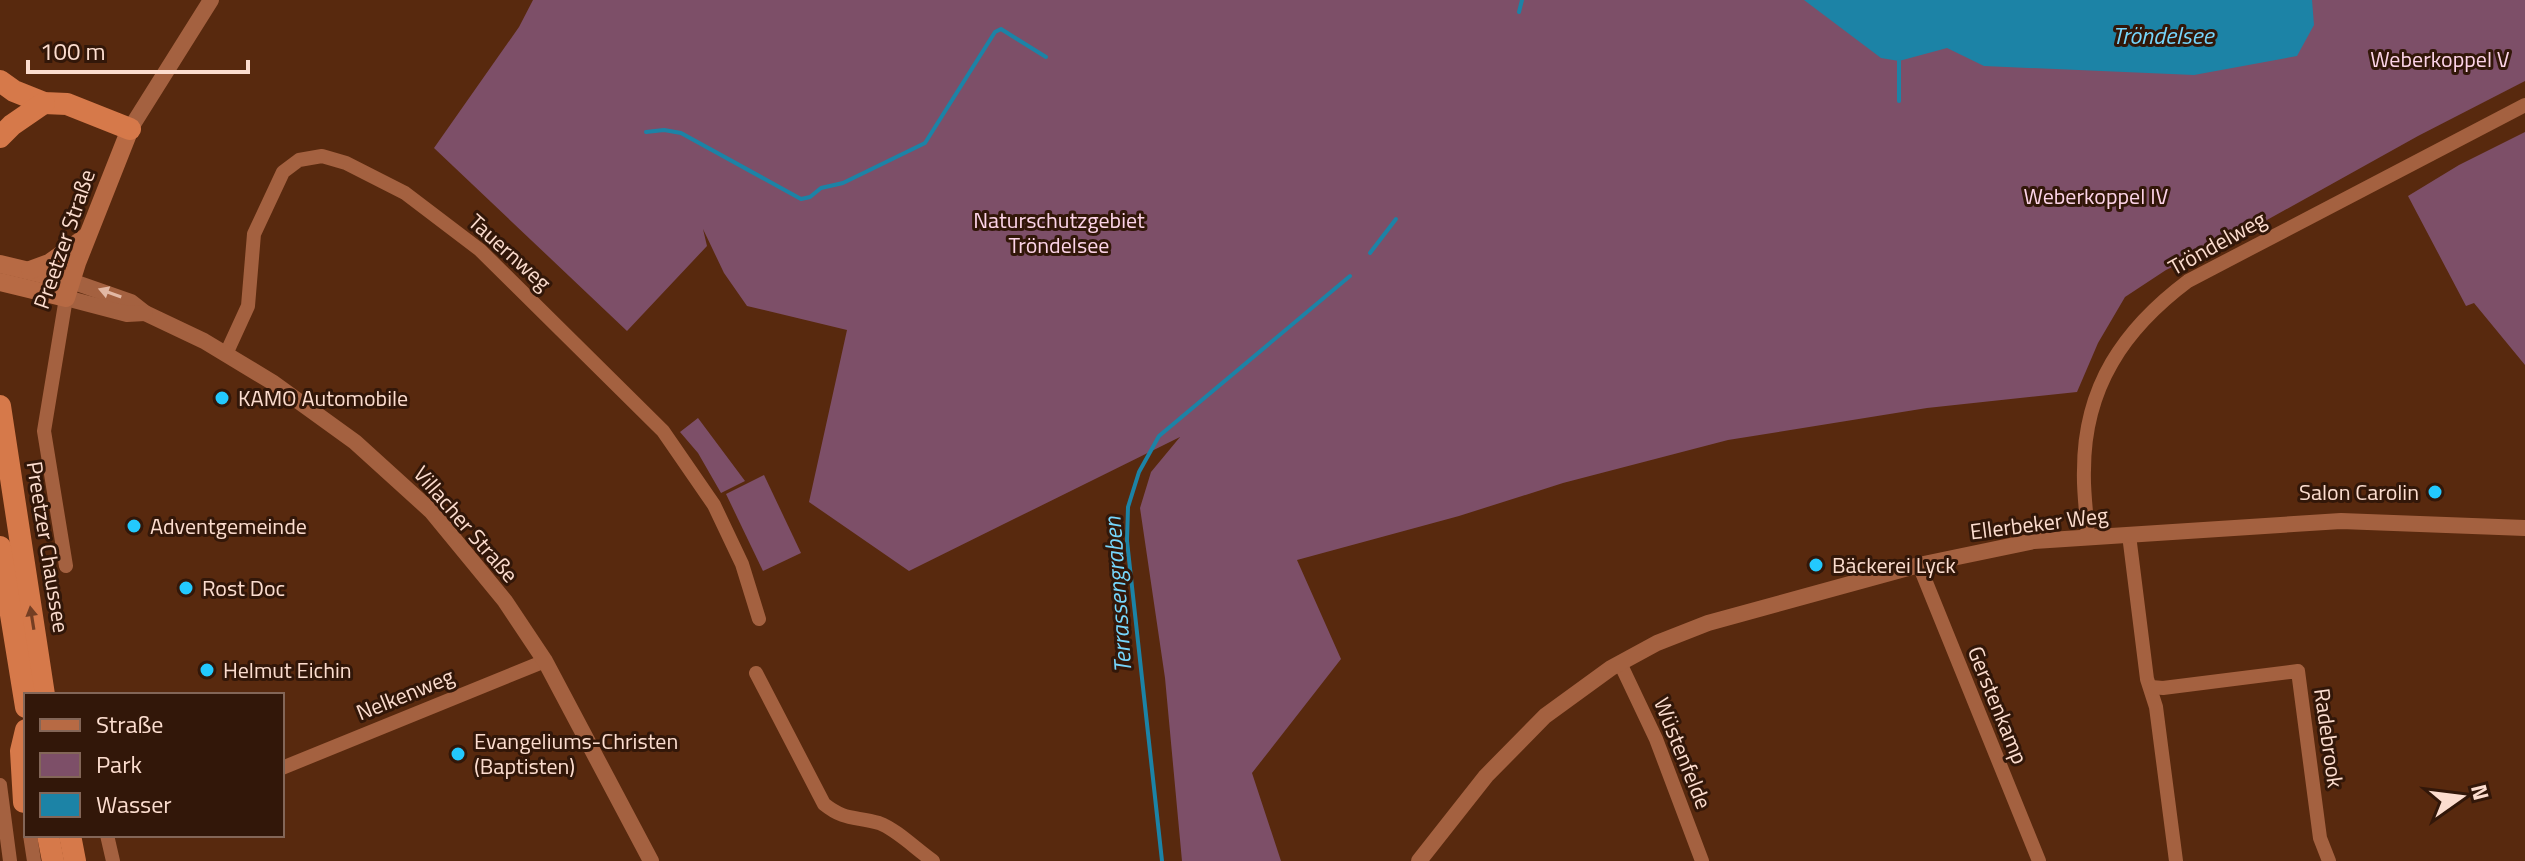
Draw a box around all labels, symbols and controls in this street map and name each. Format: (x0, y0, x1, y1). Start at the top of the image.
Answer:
water label: Tröndelsee (2112, 17, 2216, 53)
scale bar (28, 24, 248, 74)
text: 100 m (40, 33, 106, 69)
park label: Weberkoppel V (2370, 42, 2510, 76)
street label: Preetzer Straße (24, 165, 104, 313)
park label: Weberkoppel IV (2024, 179, 2169, 213)
street label: Tröndelweg (2162, 202, 2272, 284)
park label: Naturschutzgebiet Tröndelsee (973, 203, 1145, 262)
street label: Tauernweg (461, 205, 559, 299)
one-way arrow (98, 287, 122, 299)
place label: KAMO Automobile (238, 381, 408, 415)
marker: KAMO Automobile (213, 389, 231, 407)
street label: Villacher Straße (405, 458, 527, 590)
street label: Preetzer Chaussee (18, 459, 78, 635)
place label: Salon Carolin (2299, 475, 2419, 509)
marker: Salon Carolin (2426, 483, 2444, 501)
street label: Ellerbeker Weg (1968, 498, 2110, 548)
place label: Adventgemeinde (150, 509, 307, 543)
water label: Terrassengraben (1094, 515, 1140, 674)
marker: Adventgemeinde (125, 517, 143, 535)
place label: Bäckerei Lyck (1832, 548, 1956, 582)
marker: Bäckerei Lyck (1807, 556, 1825, 574)
place label: Rost Doc (202, 571, 285, 605)
marker: Rost Doc (177, 579, 195, 597)
one-way arrow (25, 605, 38, 630)
street label: Gerstenkamp (1959, 641, 2037, 769)
place label: Helmut Eichin (223, 653, 352, 687)
street label: Nelkenweg (351, 659, 459, 729)
marker: Helmut Eichin (198, 661, 216, 679)
street label: Radebrook (2305, 686, 2353, 790)
street label: Wüstenfelde (1645, 692, 1721, 814)
legend (24, 693, 284, 837)
text: Straße (96, 706, 163, 742)
place label: Evangeliums-Christen (Baptisten) (474, 724, 678, 783)
marker: Evangeliums-Christen (Baptisten) (449, 745, 467, 763)
text: Park (96, 746, 142, 782)
north arrow (2421, 757, 2501, 837)
text: N (2462, 781, 2499, 804)
text: Wasser (96, 786, 172, 822)

